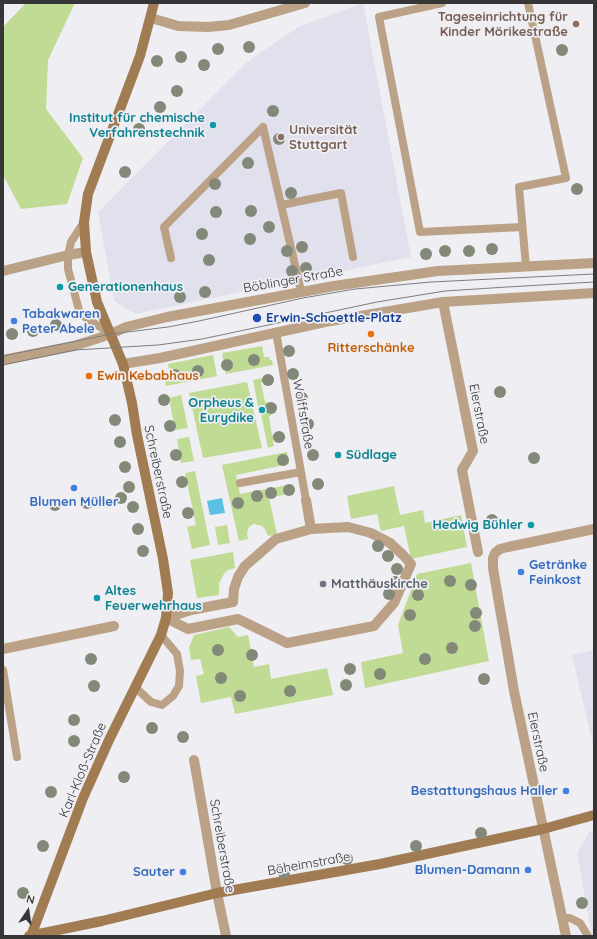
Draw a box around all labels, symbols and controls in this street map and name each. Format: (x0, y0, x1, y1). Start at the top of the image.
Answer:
place label: Tageseinrichtung für Kinder Mörikestraße (438, 9, 568, 40)
marker: Tageseinrichtung für Kinder Mörikestraße (571, 19, 581, 29)
place label: Institut für chemische Verfahrenstechnik (69, 110, 205, 141)
marker: Institut für chemische Verfahrenstechnik (208, 120, 218, 130)
place label: Universität Stuttgart (289, 122, 358, 153)
marker: Universität Stuttgart (276, 132, 286, 142)
street label: Böblinger Straße (242, 264, 344, 296)
place label: Generationenhaus (68, 279, 183, 295)
marker: Generationenhaus (55, 282, 65, 292)
place label: Tabakwaren Peter Abele (22, 306, 100, 337)
place label: Erwin-Schoettle-Platz (266, 310, 402, 326)
marker: Erwin-Schoettle-Platz (251, 312, 263, 324)
marker: Tabakwaren Peter Abele (9, 316, 19, 326)
marker: Ritterschänke (366, 329, 376, 339)
place label: Ritterschänke (327, 340, 415, 356)
place label: Ewin Kebabhaus (97, 368, 199, 384)
marker: Ewin Kebabhaus (84, 371, 94, 381)
street label: Wolffstraße (289, 378, 317, 450)
street label: Eierstraße (466, 383, 492, 445)
place label: Orpheus & Eurydike (188, 395, 254, 426)
marker: Orpheus & Eurydike (257, 405, 267, 415)
street label: Schreiberstraße (140, 424, 176, 520)
place label: Südlage (346, 447, 397, 463)
marker: Südlage (333, 450, 343, 460)
marker: Blumen Müller (69, 483, 79, 493)
place label: Blumen Müller (29, 494, 119, 510)
place label: Hedwig Bühler (432, 517, 523, 533)
marker: Hedwig Bühler (526, 520, 536, 530)
place label: Getränke Feinkost (529, 557, 587, 588)
marker: Getränke Feinkost (516, 567, 526, 577)
place label: Matthäuskirche (331, 576, 428, 592)
marker: Matthäuskirche (318, 579, 328, 589)
place label: Altes Feuerwehrhaus (105, 583, 202, 614)
marker: Altes Feuerwehrhaus (92, 593, 102, 603)
street label: Eierstraße (524, 711, 552, 773)
street label: Karl-Kloß-Straße (56, 720, 110, 820)
place label: Bestattungshaus Haller (411, 783, 558, 799)
marker: Bestattungshaus Haller (561, 786, 571, 796)
street label: Schreiberstraße (206, 798, 238, 894)
street label: Böheimstraße (266, 849, 352, 879)
place label: Blumen-Damann (415, 862, 520, 878)
place label: Sauter (133, 864, 175, 880)
marker: Blumen-Damann (523, 865, 533, 875)
marker: Sauter (178, 867, 188, 877)
north arrow (8, 891, 48, 931)
text: N (25, 892, 36, 907)

